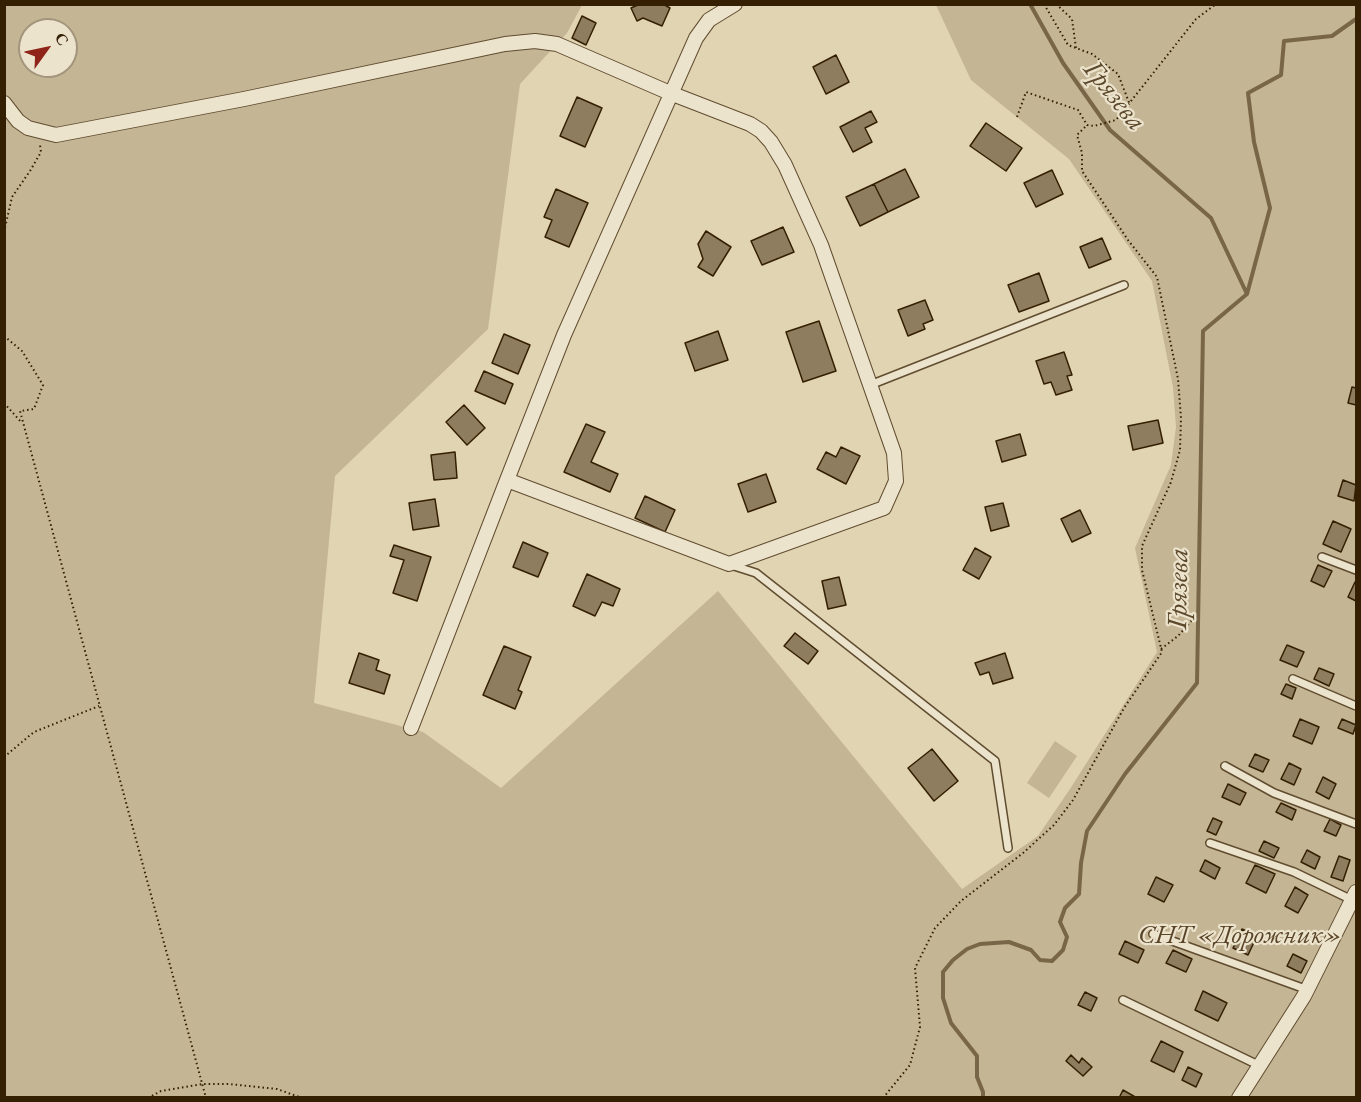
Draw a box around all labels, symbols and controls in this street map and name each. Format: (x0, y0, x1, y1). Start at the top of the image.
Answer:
north arrow (18, 18, 78, 78)
text: С (50, 29, 74, 49)
water label: Грязева (1075, 54, 1153, 138)
water label: Грязева (1161, 548, 1197, 630)
park label: СНТ «Дорожник» (1138, 920, 1342, 952)

